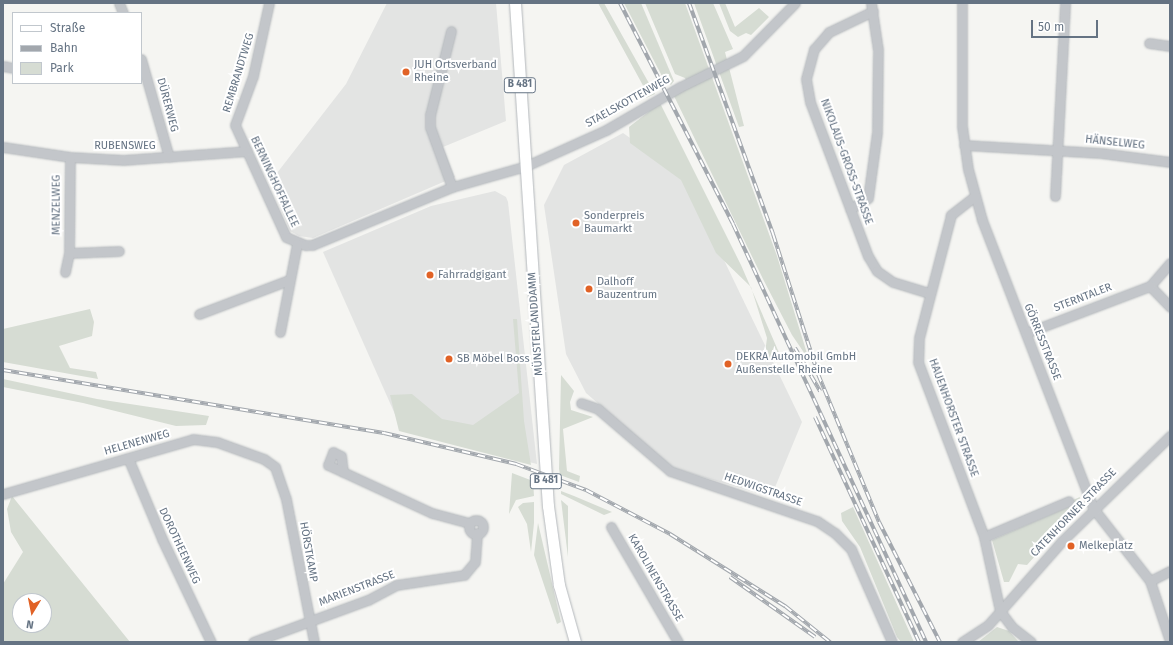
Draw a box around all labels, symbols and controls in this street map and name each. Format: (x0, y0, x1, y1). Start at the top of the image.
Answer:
legend (12, 12, 142, 84)
scale bar (1033, 12, 1100, 38)
text: 50 m (1038, 20, 1064, 34)
text: Straße (50, 21, 85, 35)
street label: REMBRANDTWEG (221, 32, 257, 114)
text: Bahn (50, 41, 78, 55)
place label: JUH Ortsverband Rheine (414, 59, 497, 85)
text: Park (50, 61, 74, 75)
marker: JUH Ortsverband Rheine (401, 67, 411, 77)
street label: STAELSKOTTENWEG (583, 73, 673, 131)
street label: DÜRERWEG (153, 77, 181, 133)
road number: B 481 (503, 77, 537, 93)
street label: NIKOLAUS-GROSS-STRASSE (817, 97, 875, 227)
street label: HÄNSELWEG (1084, 133, 1146, 153)
street label: BERNINGHOFFALLEE (247, 134, 301, 230)
street label: RUBENSWEG (94, 139, 156, 153)
street label: MENZELWEG (50, 175, 64, 235)
place label: Sonderpreis Baumarkt (584, 210, 644, 236)
marker: Sonderpreis Baumarkt (571, 218, 581, 228)
place label: Fahrradgigant (438, 268, 507, 282)
marker: Fahrradgigant (425, 270, 435, 280)
street label: MÜNSTERLANDDAMM (526, 272, 546, 376)
place label: Dalhoff Bauzentrum (597, 276, 657, 302)
street label: STERNTALER (1052, 281, 1114, 315)
marker: Dalhoff Bauzentrum (584, 284, 594, 294)
street label: GÖRRESSTRASSE (1021, 302, 1063, 382)
place label: DEKRA Automobil GmbH Außenstelle Rheine (736, 351, 856, 377)
place label: SB Möbel Boss (457, 352, 530, 366)
marker: SB Möbel Boss (444, 354, 454, 364)
street label: HAUENHORSTER STRASSE (925, 357, 981, 479)
marker: DEKRA Automobil GmbH Außenstelle Rheine (723, 359, 733, 369)
street label: HELENENWEG (103, 427, 171, 459)
street label: CATENHORNER STRASSE (1028, 466, 1120, 560)
street label: HEDWIGSTRASSE (722, 470, 804, 510)
road number: B 481 (529, 473, 563, 489)
street label: DOROTHEENWEG (156, 506, 202, 586)
street label: HÖRSTKAMP (296, 521, 320, 583)
street label: KAROLINENSTRASSE (625, 532, 685, 624)
place label: Melkeplatz (1079, 539, 1133, 553)
marker: Melkeplatz (1066, 541, 1076, 551)
street label: MARIENSTRASSE (317, 568, 397, 610)
north arrow (12, 593, 52, 633)
text: N (25, 617, 35, 631)

